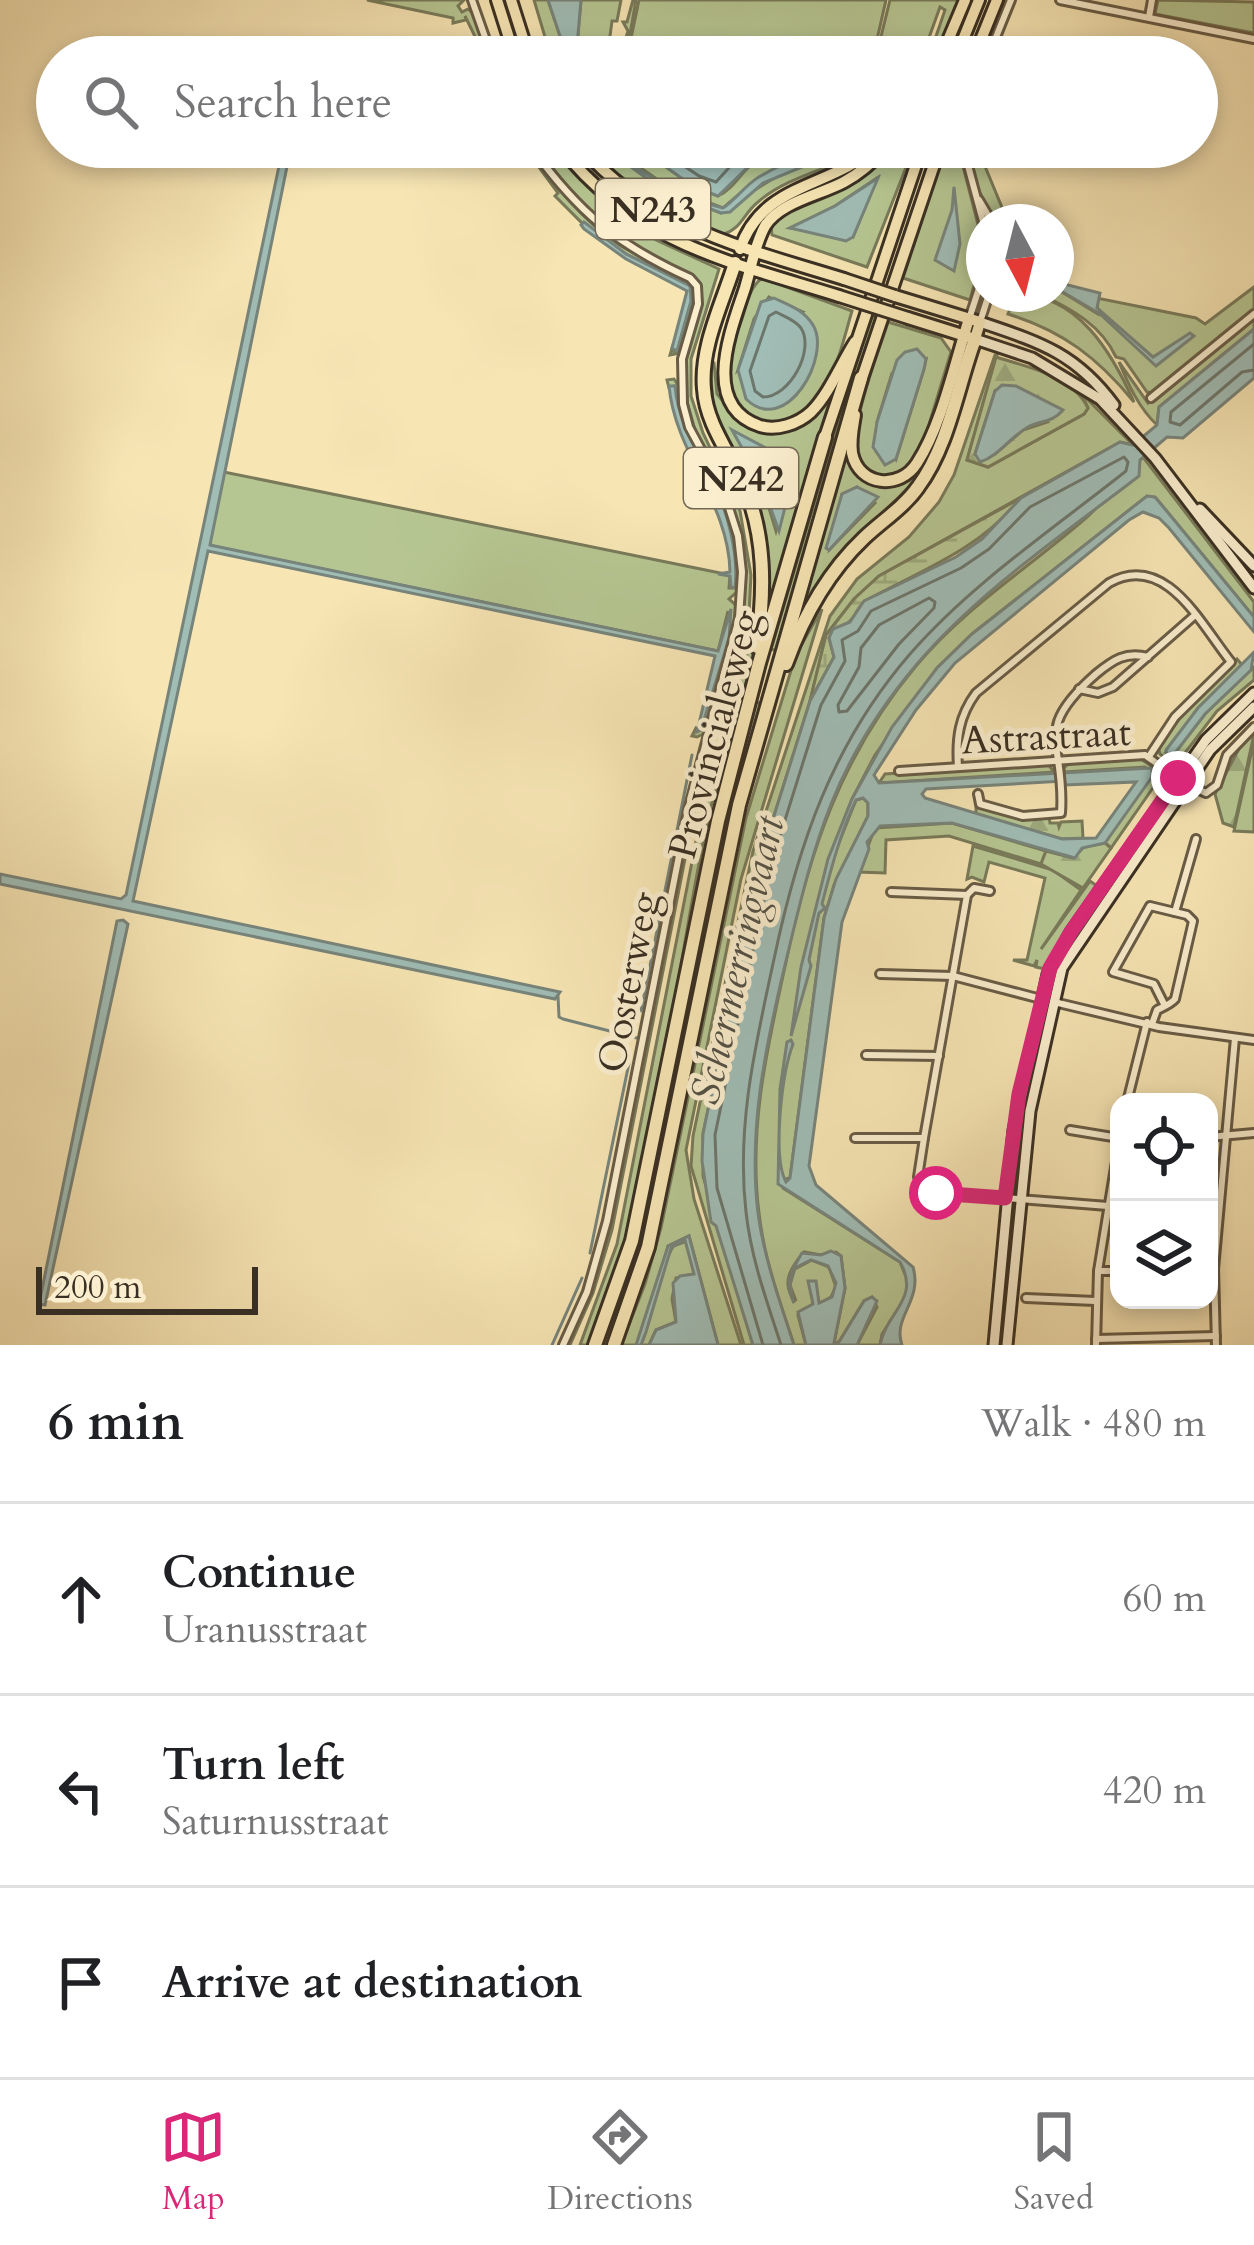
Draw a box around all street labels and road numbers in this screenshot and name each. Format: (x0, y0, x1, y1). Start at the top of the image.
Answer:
road number: N243 (596, 179, 710, 239)
road number: N242 (684, 448, 798, 508)
street label: Provincialeweg (656, 604, 773, 865)
street label: Astrastraat (960, 706, 1132, 767)
street label: Oosterweg (585, 887, 672, 1077)

